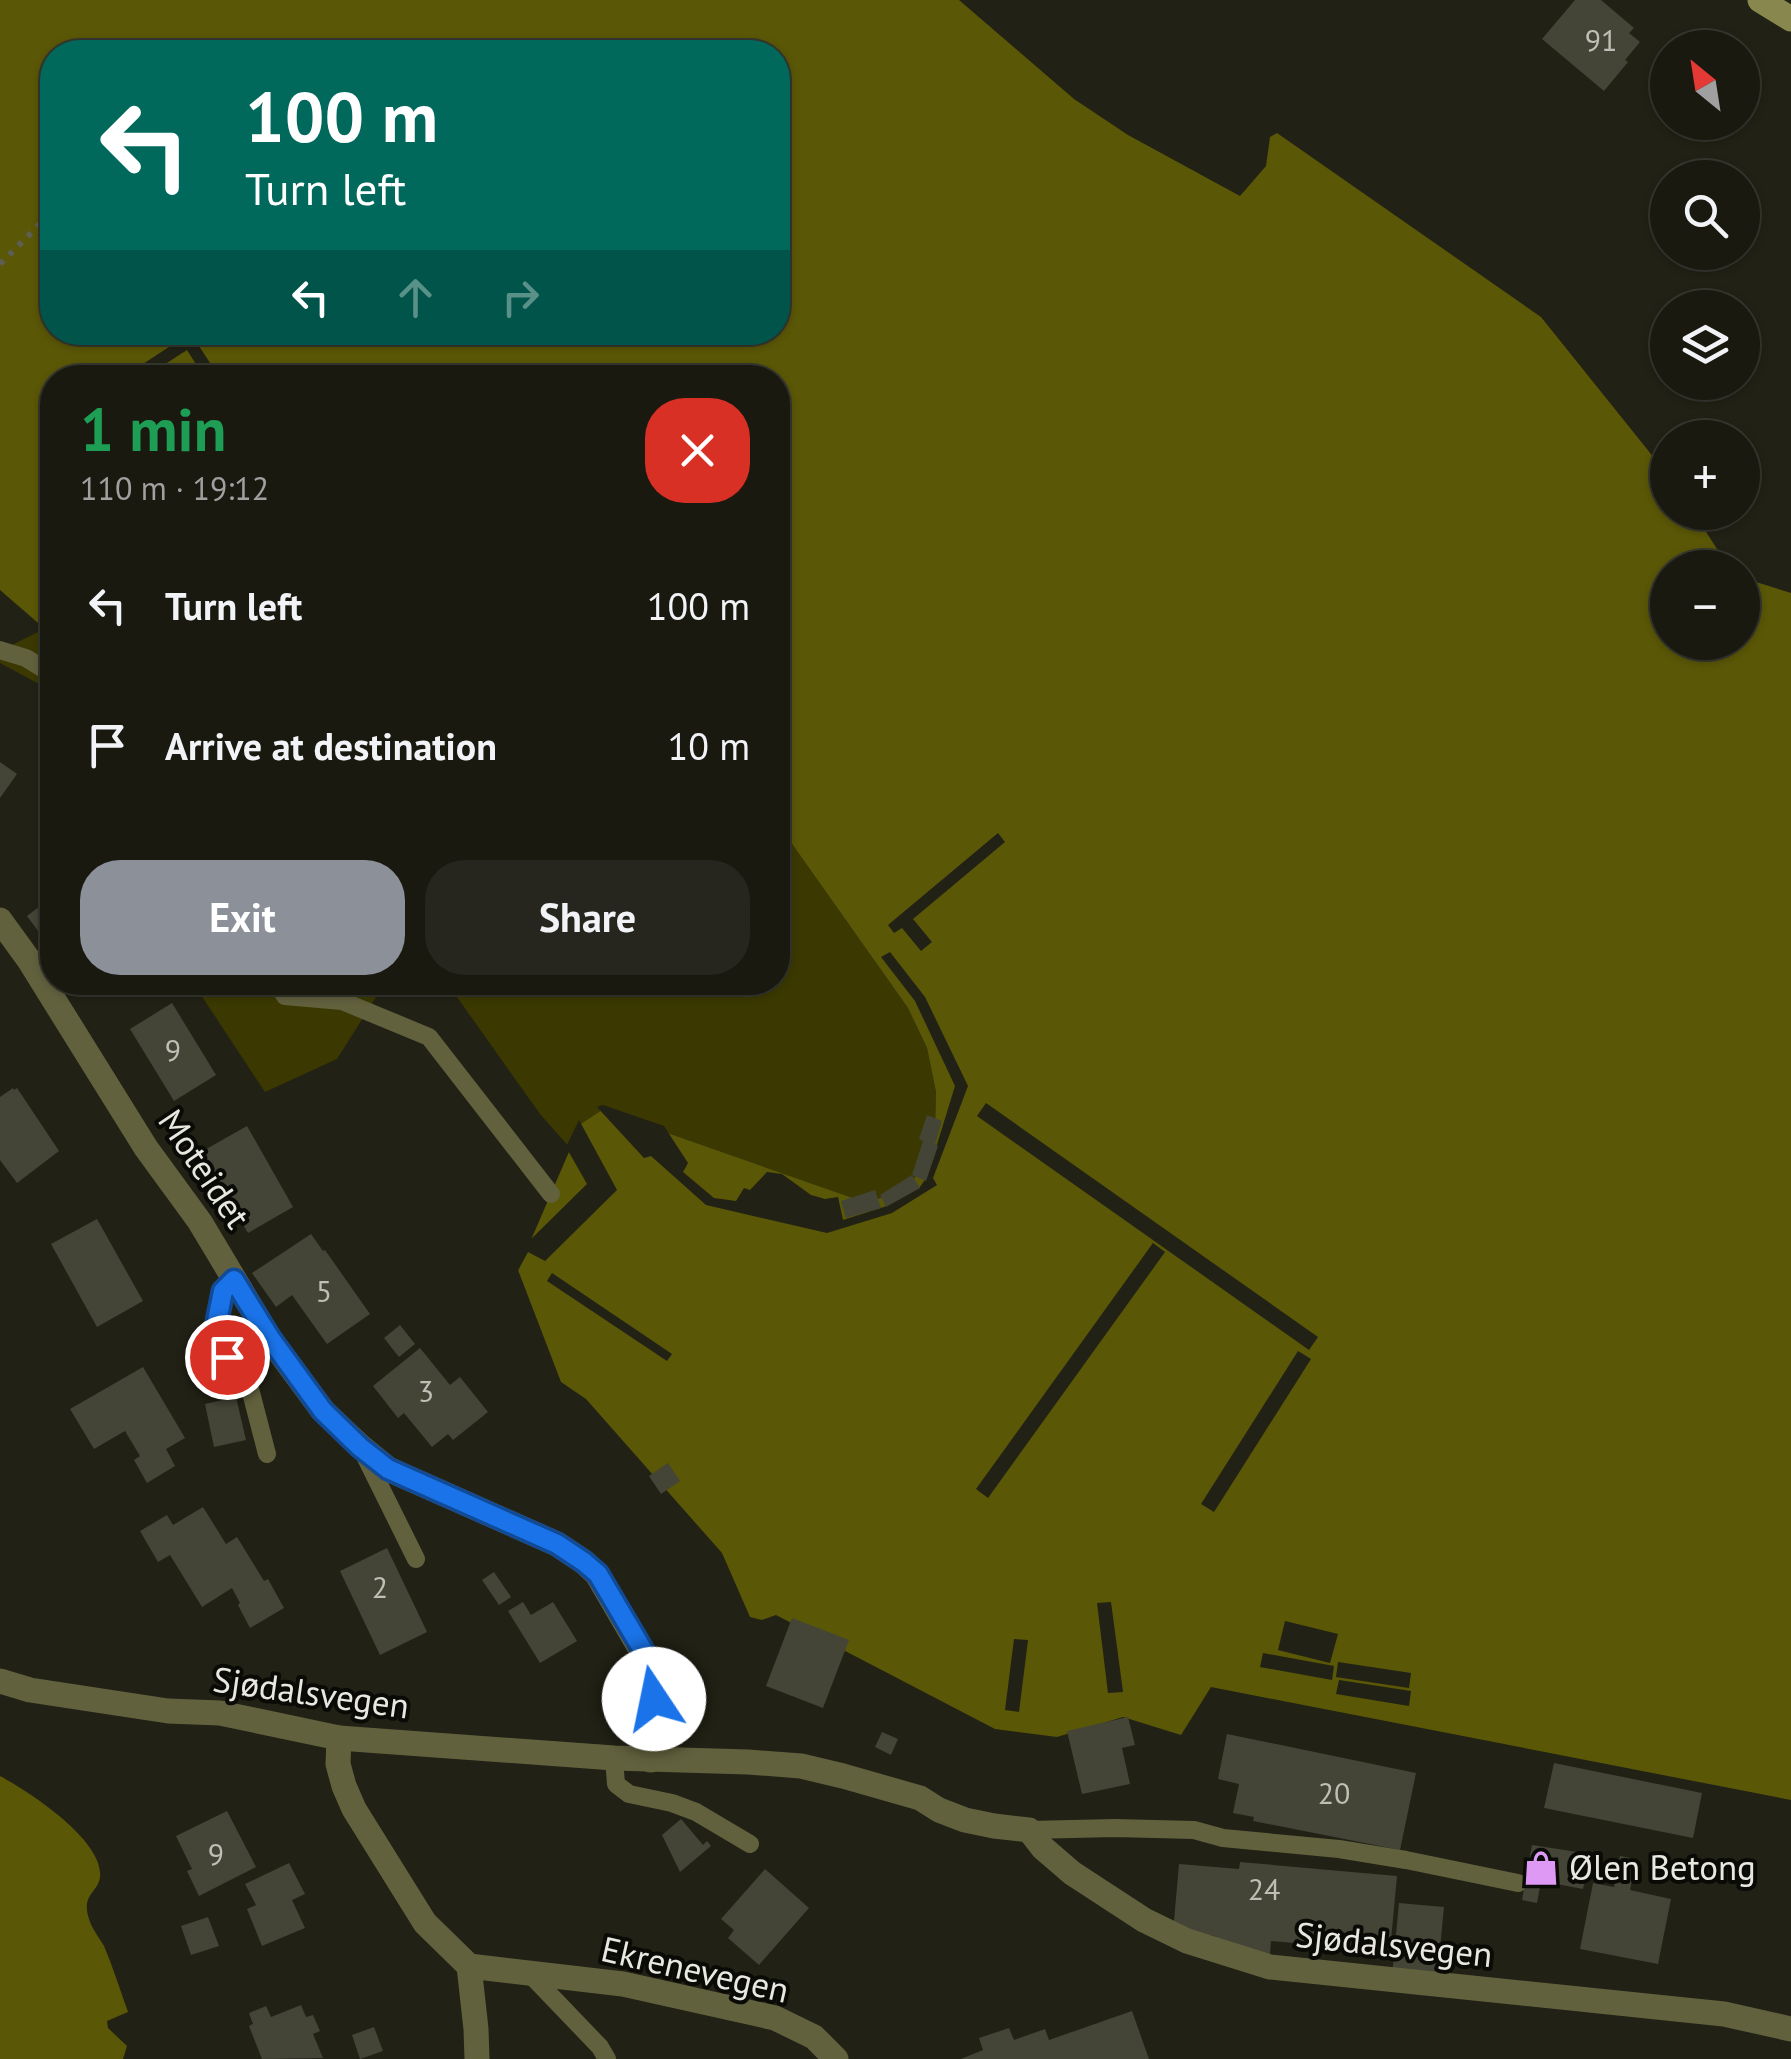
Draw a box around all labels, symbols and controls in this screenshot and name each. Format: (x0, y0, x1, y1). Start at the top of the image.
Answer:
house number: 91 (1585, 20, 1617, 59)
north arrow (1650, 30, 1760, 140)
map controls (1650, 30, 1760, 660)
text: 100 m (245, 71, 438, 161)
icon: left (80, 80, 210, 210)
text: Turn left (245, 159, 406, 217)
button: search (1650, 160, 1760, 270)
icon: left (283, 270, 338, 325)
icon: ahead (388, 270, 443, 325)
icon: right (493, 270, 548, 325)
button: layers (1650, 290, 1760, 400)
text: 1 min (80, 390, 226, 468)
button: close (645, 398, 750, 503)
button: + (1650, 420, 1760, 530)
text: 110 m · 19:12 (80, 467, 269, 509)
button: − (1650, 550, 1760, 660)
icon: left (80, 578, 135, 633)
text: Turn left (165, 581, 302, 630)
text: 100 m (647, 581, 750, 630)
icon: arrive (80, 718, 135, 773)
text: Arrive at destination (165, 721, 497, 770)
text: 10 m (668, 721, 750, 770)
button: Exit (80, 860, 405, 975)
button: Share (425, 860, 750, 975)
house number: 9 (165, 1030, 181, 1069)
street label: Moteidet (148, 1100, 261, 1237)
house number: 5 (316, 1271, 332, 1310)
pin (185, 1315, 270, 1400)
icon: arrive (200, 1330, 255, 1385)
house number: 3 (418, 1371, 434, 1410)
house number: 2 (372, 1567, 388, 1606)
position arrow (602, 1647, 706, 1751)
street label: Sjødalsvegen (210, 1655, 412, 1729)
house number: 20 (1318, 1773, 1350, 1812)
house number: 9 (208, 1834, 224, 1873)
place label: Ølen Betong (1569, 1844, 1756, 1890)
shop icon: Ølen Betong (1522, 1849, 1560, 1887)
house number: 24 (1248, 1869, 1280, 1908)
street label: Sjødalsvegen (1294, 1911, 1495, 1977)
street label: Ekrenevegen (597, 1925, 793, 2013)

